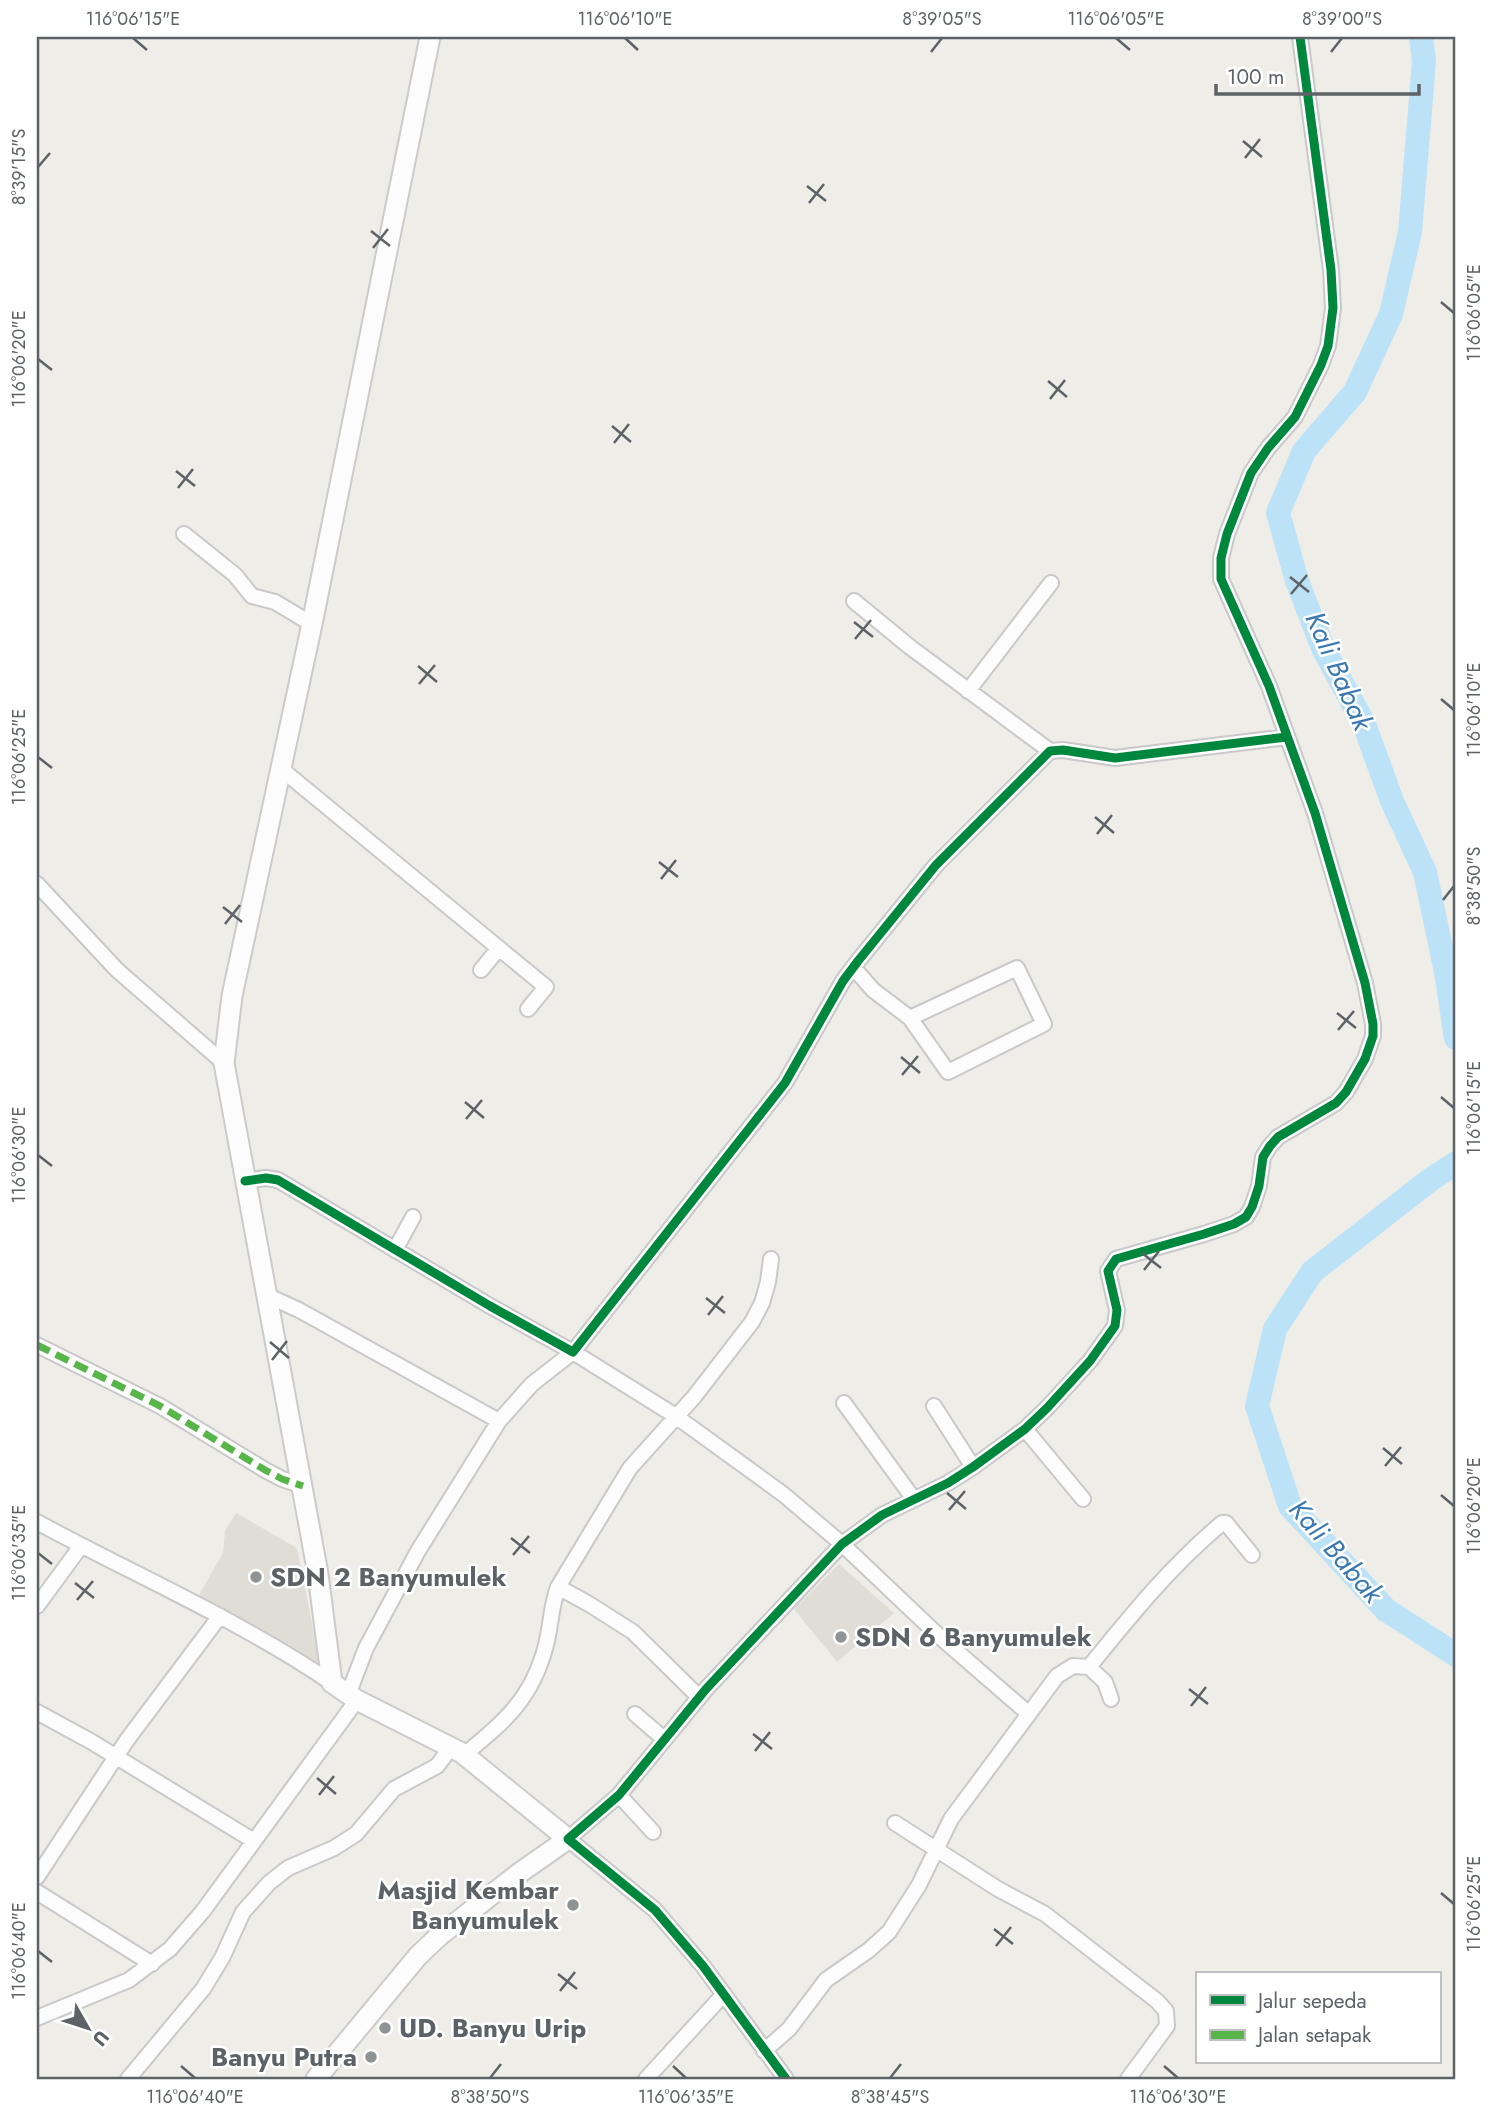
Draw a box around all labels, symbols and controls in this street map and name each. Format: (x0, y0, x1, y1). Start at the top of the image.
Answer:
text: 116°06'15"E (86, 6, 180, 32)
text: 116°06'10"E (577, 6, 673, 32)
text: 8°39'05"S (902, 6, 982, 32)
text: 116°06'05"E (1067, 6, 1165, 32)
text: 8°39'00"S (1302, 6, 1382, 32)
scale bar (1216, 52, 1420, 96)
text: 100 m (1227, 62, 1284, 92)
text: 8°39'15"S (6, 129, 32, 205)
text: 116°06'05"E (1461, 264, 1487, 362)
text: 116°06'20"E (6, 310, 32, 408)
water label: Kali Babak (1295, 605, 1384, 738)
text: 116°06'10"E (1461, 662, 1487, 758)
text: 116°06'25"E (6, 709, 32, 805)
text: 8°38'50"S (1461, 846, 1487, 925)
text: 116°06'15"E (1461, 1061, 1487, 1155)
text: 116°06'30"E (6, 1107, 32, 1203)
text: 116°06'20"E (1461, 1457, 1487, 1555)
water label: Kali Babak (1279, 1490, 1394, 1613)
text: 116°06'35"E (6, 1505, 32, 1601)
place label: SDN 2 Banyumulek (270, 1558, 506, 1596)
marker: SDN 2 Banyumulek (248, 1569, 264, 1585)
place label: SDN 6 Banyumulek (855, 1618, 1092, 1656)
marker: SDN 6 Banyumulek (833, 1629, 849, 1645)
text: 116°06'25"E (1461, 1856, 1487, 1952)
place label: Masjid Kembar Banyumulek (378, 1871, 559, 1939)
marker: Masjid Kembar Banyumulek (565, 1897, 581, 1913)
text: 116°06'40"E (6, 1902, 32, 2000)
legend (1196, 1972, 1440, 2064)
text: Jalur sepeda (1255, 1986, 1367, 2016)
north arrow (52, 1994, 122, 2064)
place label: UD. Banyu Urip (399, 2009, 586, 2047)
marker: UD. Banyu Urip (377, 2020, 393, 2036)
text: Jalan setapak (1255, 2020, 1372, 2050)
text: U (86, 2025, 116, 2052)
place label: Banyu Putra (211, 2038, 357, 2076)
marker: Banyu Putra (363, 2049, 379, 2065)
text: 116°06'40"E (146, 2084, 244, 2110)
text: 8°38'50"S (451, 2084, 530, 2110)
text: 116°06'35"E (638, 2084, 734, 2110)
text: 8°38'45"S (851, 2084, 929, 2110)
text: 116°06'30"E (1130, 2084, 1226, 2110)

